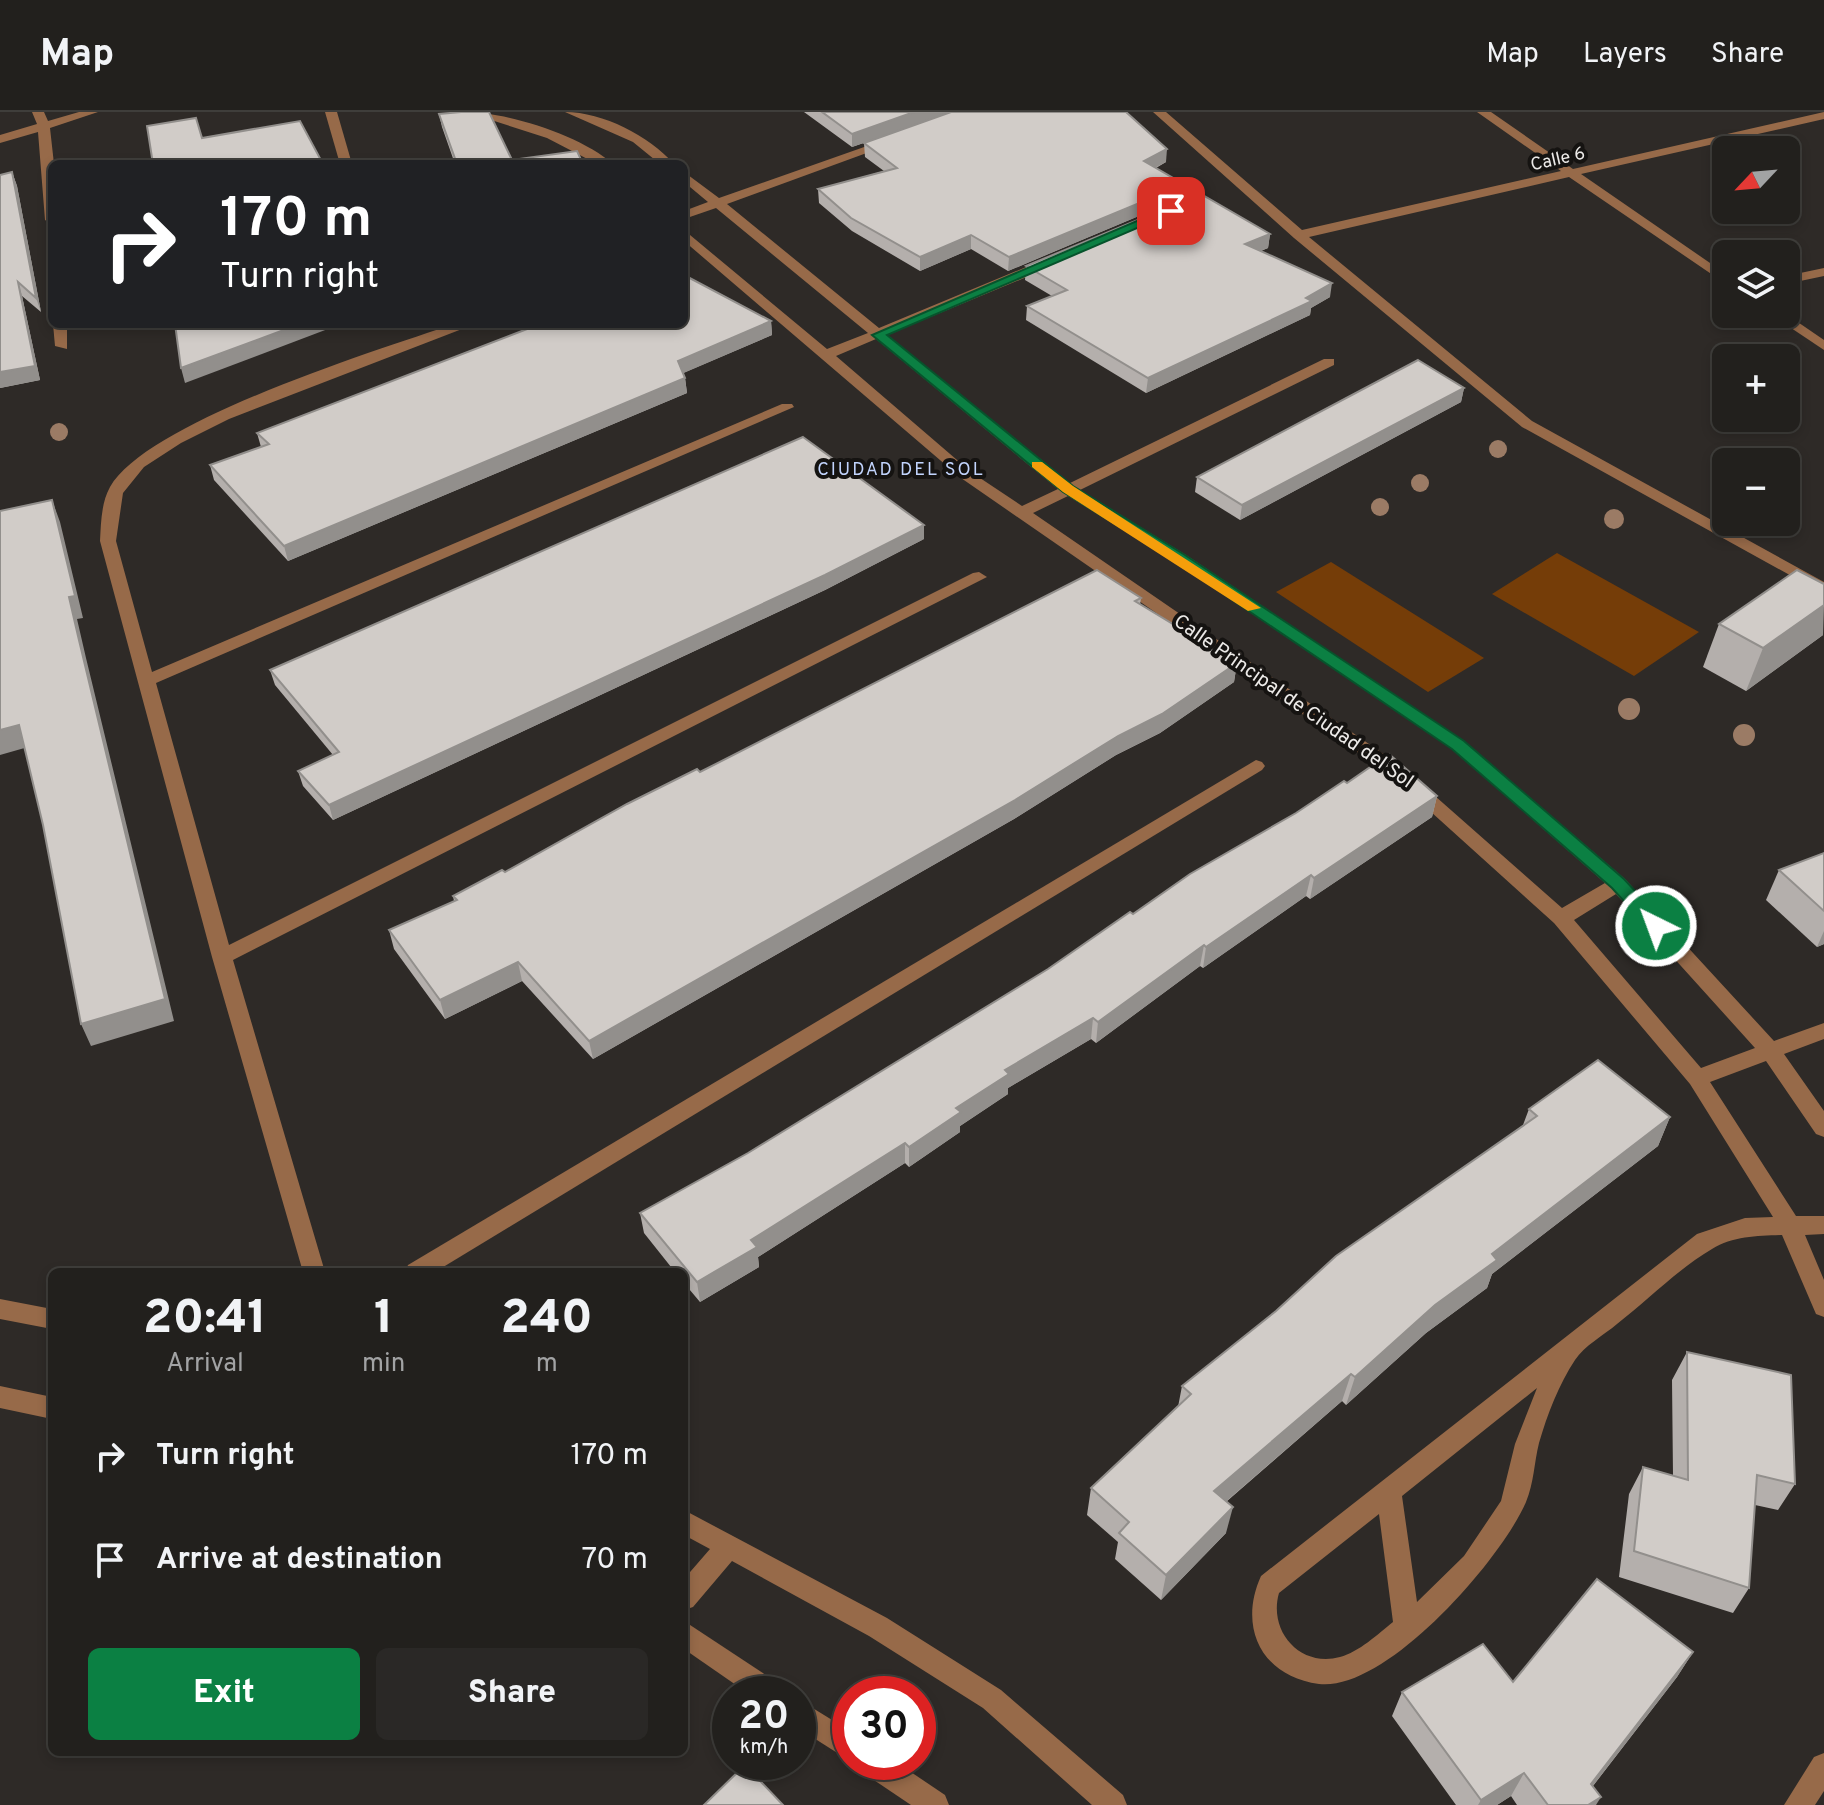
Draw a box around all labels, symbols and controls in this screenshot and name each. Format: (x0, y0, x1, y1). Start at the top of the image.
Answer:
text: Map (40, 31, 114, 80)
text: Map (1486, 37, 1539, 73)
text: Layers (1583, 37, 1667, 73)
text: Share (1711, 37, 1784, 73)
north arrow (1712, 136, 1800, 224)
map controls (1712, 136, 1800, 536)
street label: Calle 6 (1529, 143, 1587, 177)
pin (1137, 177, 1205, 245)
text: 170 m (220, 186, 372, 256)
icon: arrive (1149, 189, 1193, 233)
icon: right (88, 192, 192, 296)
button: layers (1712, 240, 1800, 328)
text: Turn right (220, 255, 379, 301)
button: + (1712, 344, 1800, 432)
button: − (1712, 448, 1800, 536)
district label: CIUDAD DEL SOL (817, 459, 985, 482)
street label: Calle Principal de Ciudad del Sol (1168, 609, 1418, 795)
position arrow (1614, 884, 1698, 968)
text: 20:41 (143, 1290, 267, 1350)
text: 1 (374, 1290, 394, 1350)
text: 240 (500, 1290, 593, 1350)
text: Arrival (166, 1348, 244, 1381)
text: min (362, 1348, 405, 1381)
text: m (536, 1348, 558, 1381)
icon: right (88, 1434, 132, 1478)
text: Turn right (156, 1438, 294, 1475)
text: 170 m (570, 1438, 648, 1475)
icon: arrive (88, 1538, 132, 1582)
text: Arrive at destination (156, 1542, 442, 1579)
text: 70 m (582, 1542, 648, 1579)
button: Exit (88, 1648, 360, 1740)
button: Share (376, 1648, 648, 1740)
speed limit sign: 30 (832, 1676, 936, 1780)
text: 20 (739, 1693, 789, 1743)
text: km/h (740, 1735, 788, 1761)

